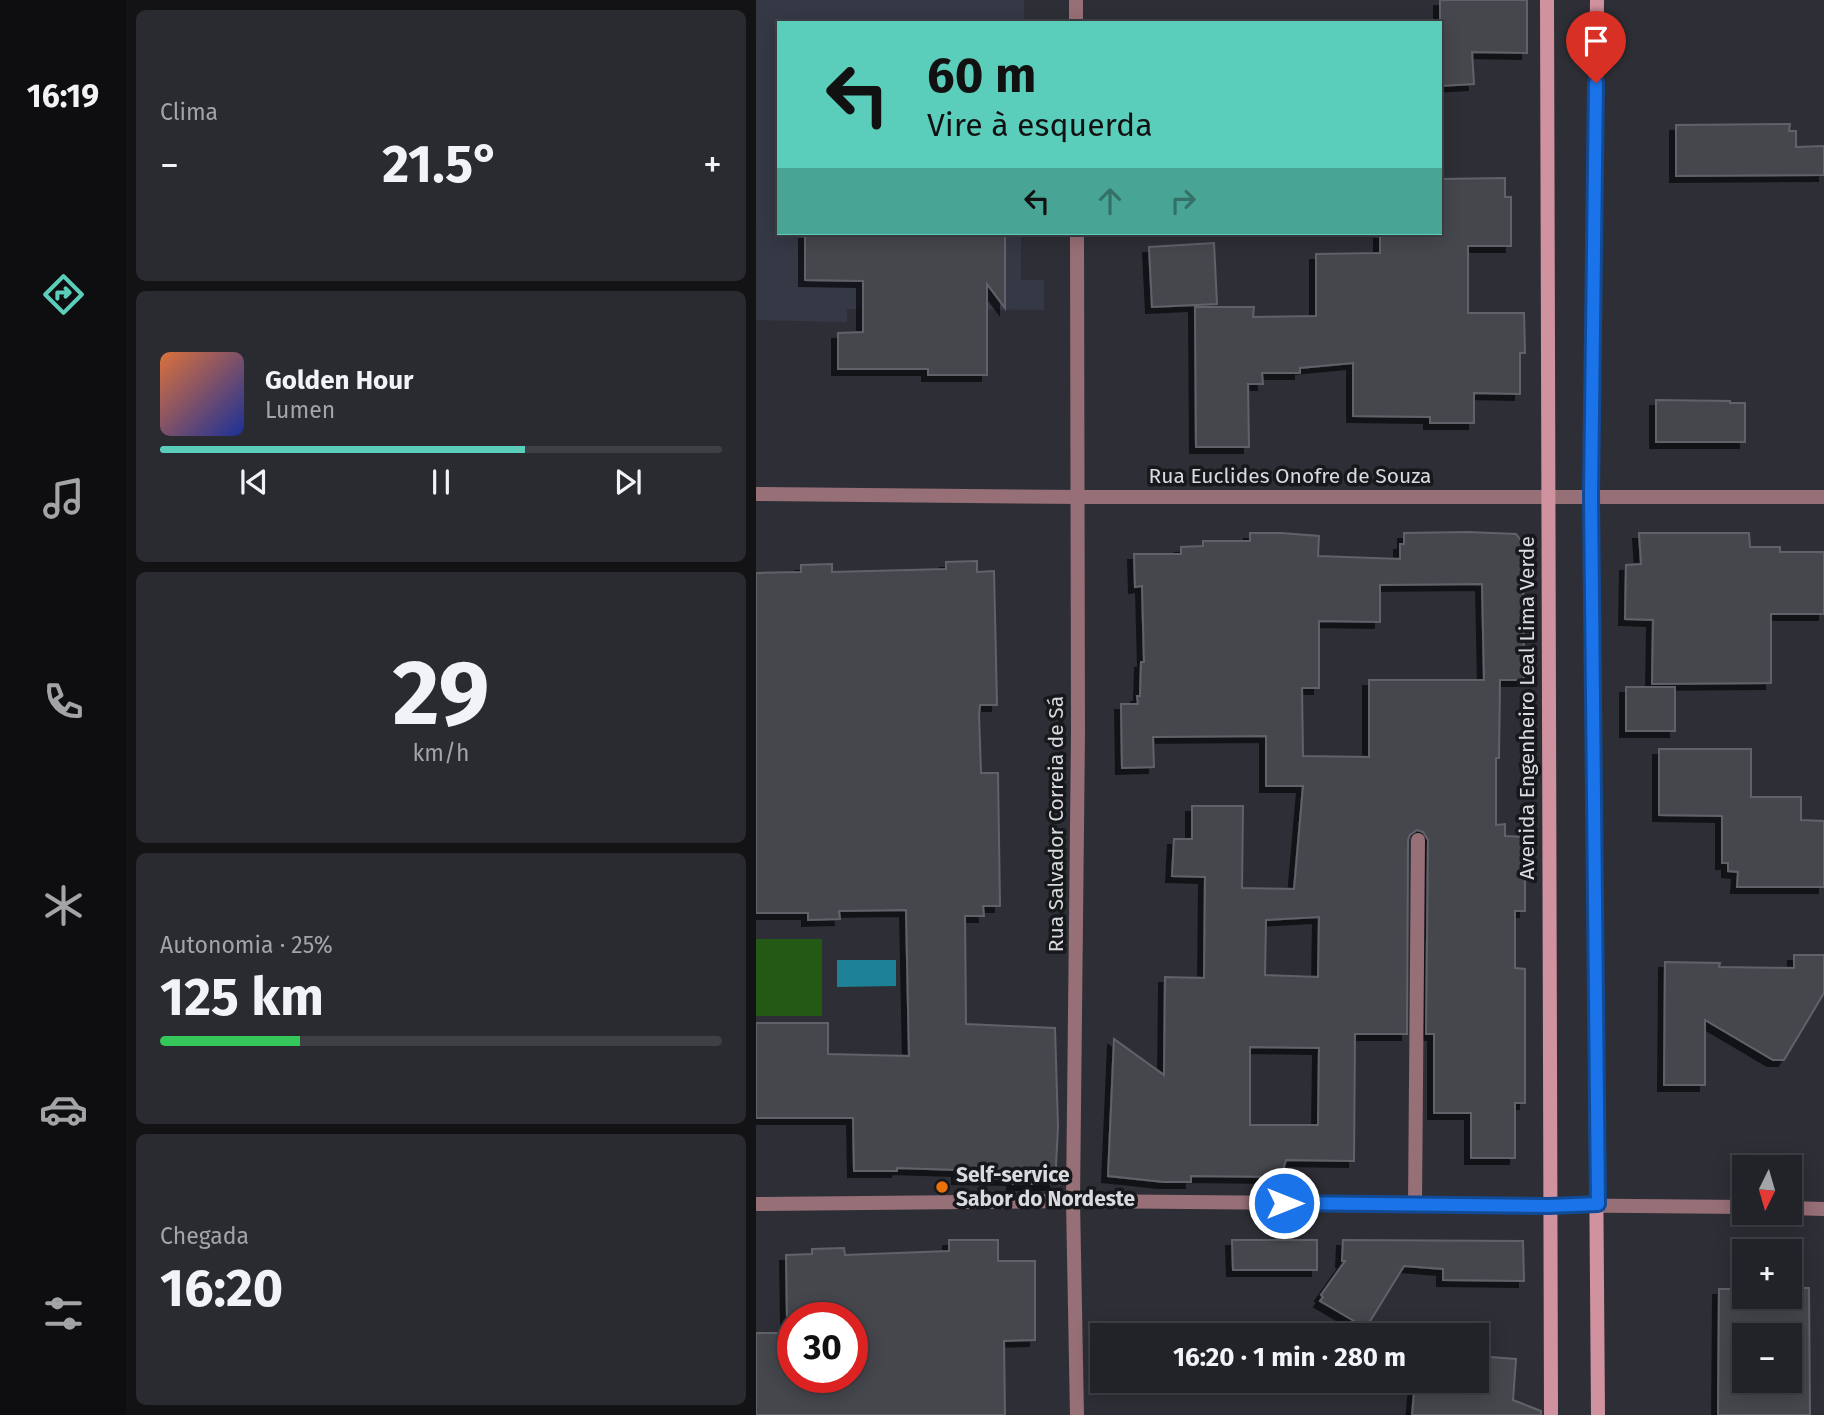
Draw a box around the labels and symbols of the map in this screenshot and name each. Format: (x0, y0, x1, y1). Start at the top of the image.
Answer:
pin (1566, 11, 1626, 83)
street label: Rua Euclides Onofre de Souza (1149, 463, 1431, 489)
street label: Avenida Engenheiro Leal Lima Verde (1514, 536, 1540, 880)
street label: Rua Salvador Correia de Sá (1043, 696, 1069, 952)
north arrow (1732, 1155, 1802, 1225)
place label: Self-service Sabor do Nordeste (956, 1162, 1136, 1212)
position arrow (1247, 1166, 1321, 1240)
marker: Self-service Sabor do Nordeste (934, 1179, 950, 1195)
speed limit sign: 30 (777, 1302, 868, 1393)

